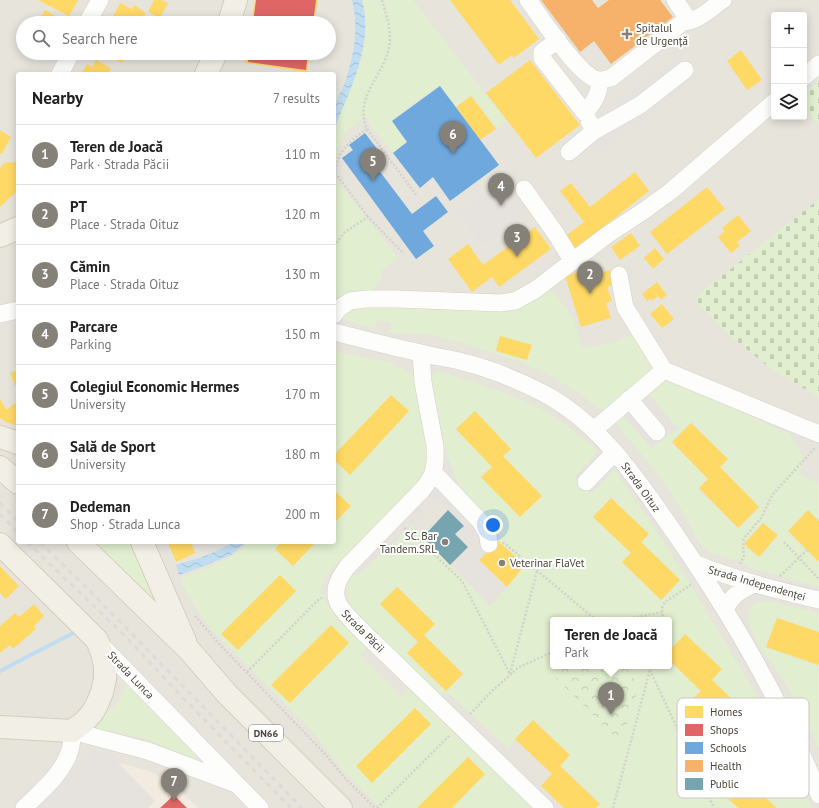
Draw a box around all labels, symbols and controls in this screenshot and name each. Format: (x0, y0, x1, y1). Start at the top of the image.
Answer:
map controls (771, 12, 807, 120)
button: + (771, 12, 807, 48)
search box (16, 16, 336, 60)
place label: Spitalul de Urgență (636, 21, 688, 48)
icon: search (30, 27, 52, 49)
marker: Spitalul de Urgență (621, 28, 633, 40)
text: Search here (62, 29, 138, 48)
button: − (771, 48, 807, 84)
button: layers (771, 84, 807, 120)
text: Nearby (32, 87, 83, 109)
text: 7 results (273, 90, 320, 107)
pin: 6 (440, 121, 466, 154)
text: Teren de Joacă (70, 137, 163, 156)
text: 1 (41, 146, 49, 163)
text: 110 m (285, 146, 320, 163)
pin: 5 (360, 148, 386, 181)
text: Park · Strada Păcii (70, 156, 169, 173)
pin: 4 (488, 173, 514, 206)
text: PT (70, 197, 87, 216)
text: 2 (41, 206, 49, 223)
text: 120 m (285, 206, 320, 223)
text: Place · Strada Oituz (70, 216, 179, 233)
pin: 3 (504, 224, 530, 257)
text: Cămin (70, 257, 110, 276)
pin: 2 (577, 261, 603, 294)
text: 3 (41, 266, 49, 283)
text: 130 m (285, 266, 320, 283)
text: Place · Strada Oituz (70, 276, 179, 293)
text: Parcare (70, 317, 118, 336)
text: 4 (41, 326, 49, 343)
text: 150 m (285, 326, 320, 343)
text: Parking (70, 336, 111, 353)
text: Colegiul Economic Hermes (70, 377, 239, 396)
text: 5 (41, 386, 49, 403)
text: 170 m (285, 386, 320, 403)
text: University (70, 396, 126, 413)
text: Sală de Sport (70, 437, 156, 456)
text: 6 (41, 446, 49, 463)
text: 180 m (285, 446, 320, 463)
text: University (70, 456, 126, 473)
street label: Strada Oituz (618, 459, 664, 515)
text: Dedeman (70, 497, 131, 516)
text: 7 (41, 506, 49, 523)
text: 200 m (285, 506, 320, 523)
your location (483, 515, 503, 535)
text: Shop · Strada Lunca (70, 516, 180, 533)
place label: SC. Bar Tandem.SRL (380, 529, 437, 556)
marker: SC. Bar Tandem.SRL (440, 537, 450, 547)
place label: Veterinar FlaVet (509, 556, 585, 570)
marker: Veterinar FlaVet (497, 558, 507, 568)
street label: Strada Independenței (707, 562, 808, 604)
street label: Strada Păcii (339, 607, 387, 655)
popup (550, 617, 672, 669)
text: Teren de Joacă (564, 625, 658, 644)
text: Park (564, 644, 588, 661)
street label: Strada Lunca (105, 648, 157, 702)
pin: 1 (598, 682, 624, 715)
legend (677, 698, 809, 798)
text: Homes (710, 705, 743, 719)
text: Shops (710, 723, 739, 737)
road number: DN66 (249, 725, 283, 741)
text: Schools (710, 741, 747, 755)
text: Health (710, 759, 741, 773)
pin: 7 (161, 768, 187, 801)
text: Public (710, 777, 739, 791)

